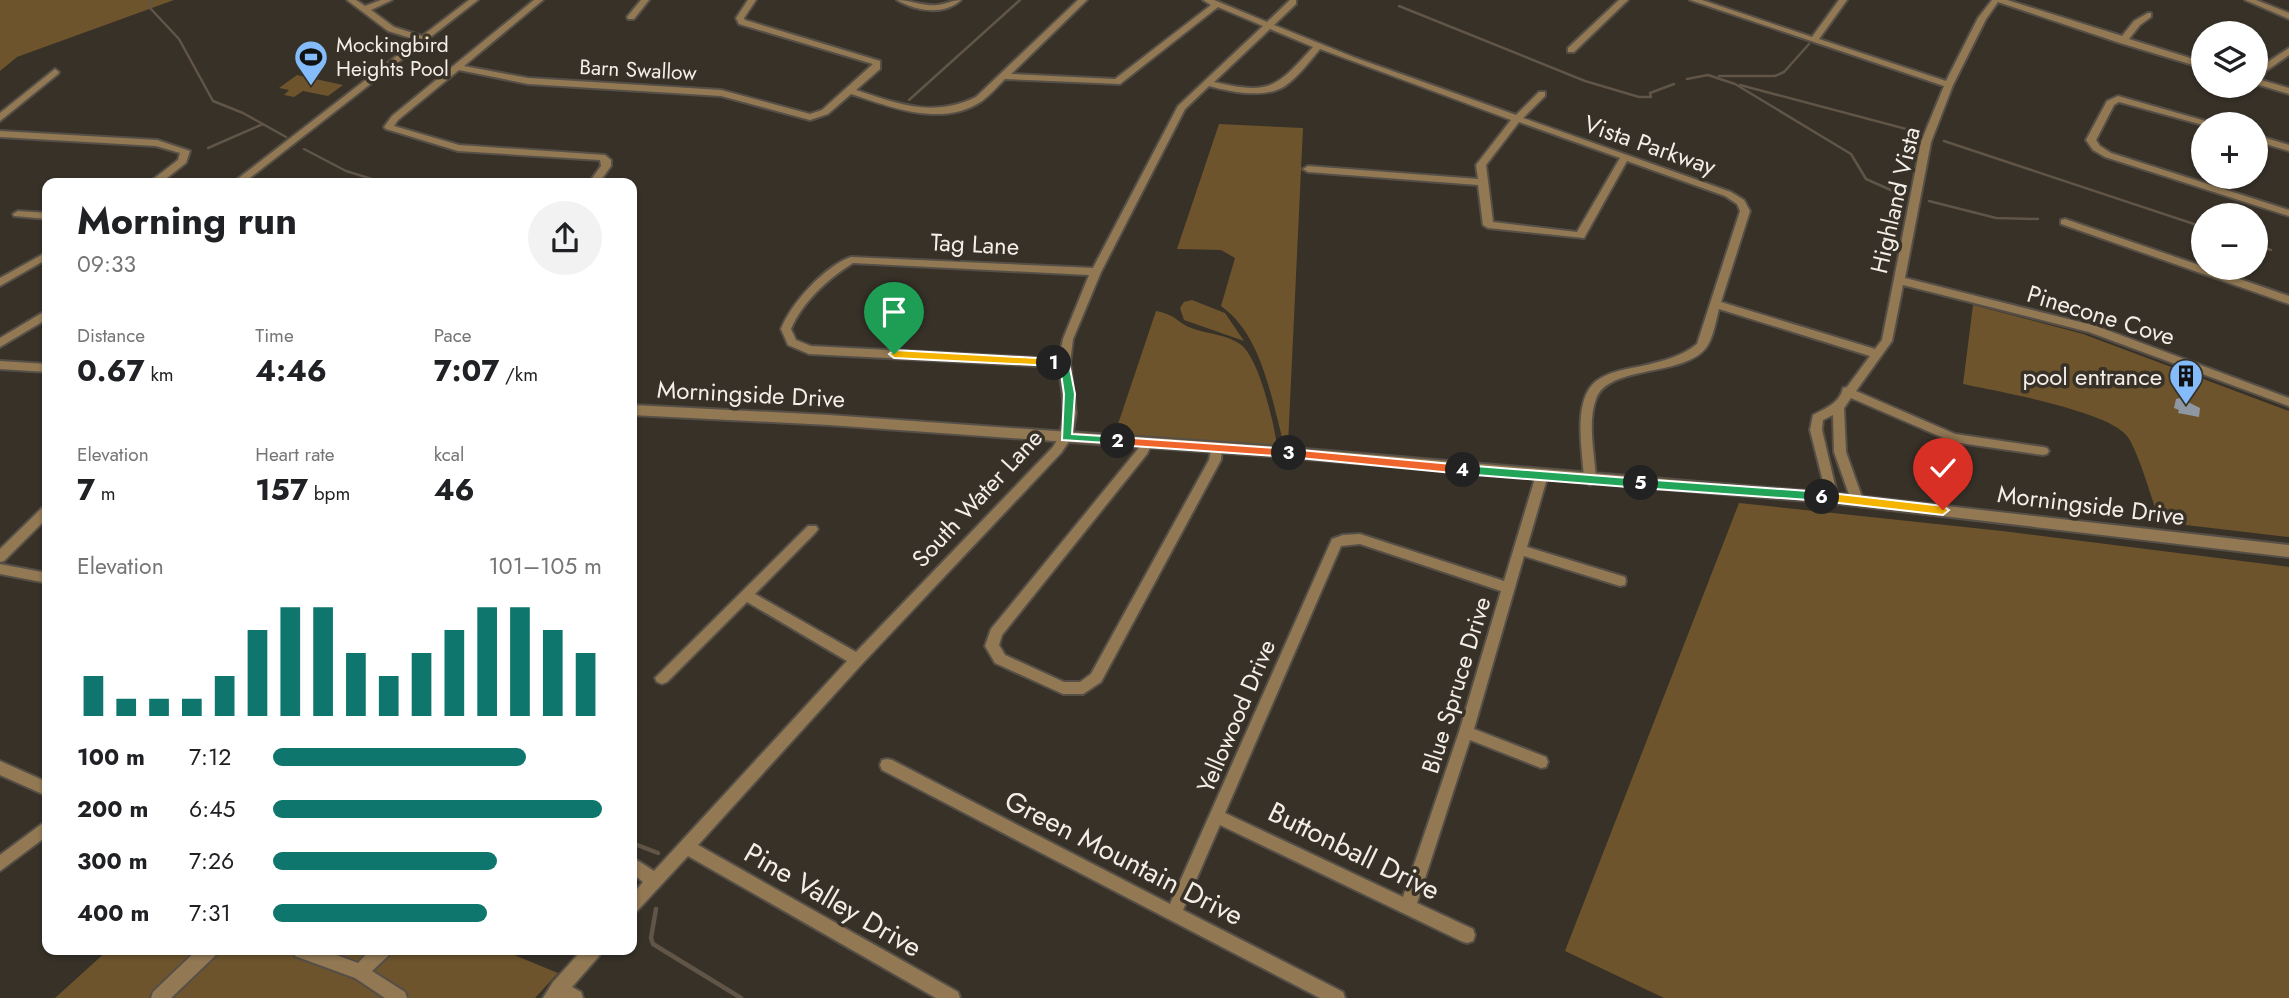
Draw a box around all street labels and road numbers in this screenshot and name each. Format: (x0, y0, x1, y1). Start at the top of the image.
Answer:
street label: Barn Swallow (579, 52, 698, 88)
street label: Vista Parkway (1579, 106, 1721, 184)
street label: Highland Vista (1861, 123, 1929, 277)
street label: Tag Lane (930, 224, 1020, 264)
street label: Pinecone Cove (2023, 276, 2179, 354)
street label: Morningside Drive (656, 372, 846, 416)
street label: South Water Lane (903, 421, 1051, 575)
street label: Morningside Drive (1995, 476, 2187, 534)
street label: Blue Spruce Drive (1412, 592, 1500, 778)
street label: Yellowood Drive (1188, 634, 1284, 798)
street label: Green Mountain Drive (998, 780, 1250, 936)
street label: Buttonball Drive (1261, 792, 1447, 910)
street label: Pine Valley Drive (737, 832, 929, 968)

